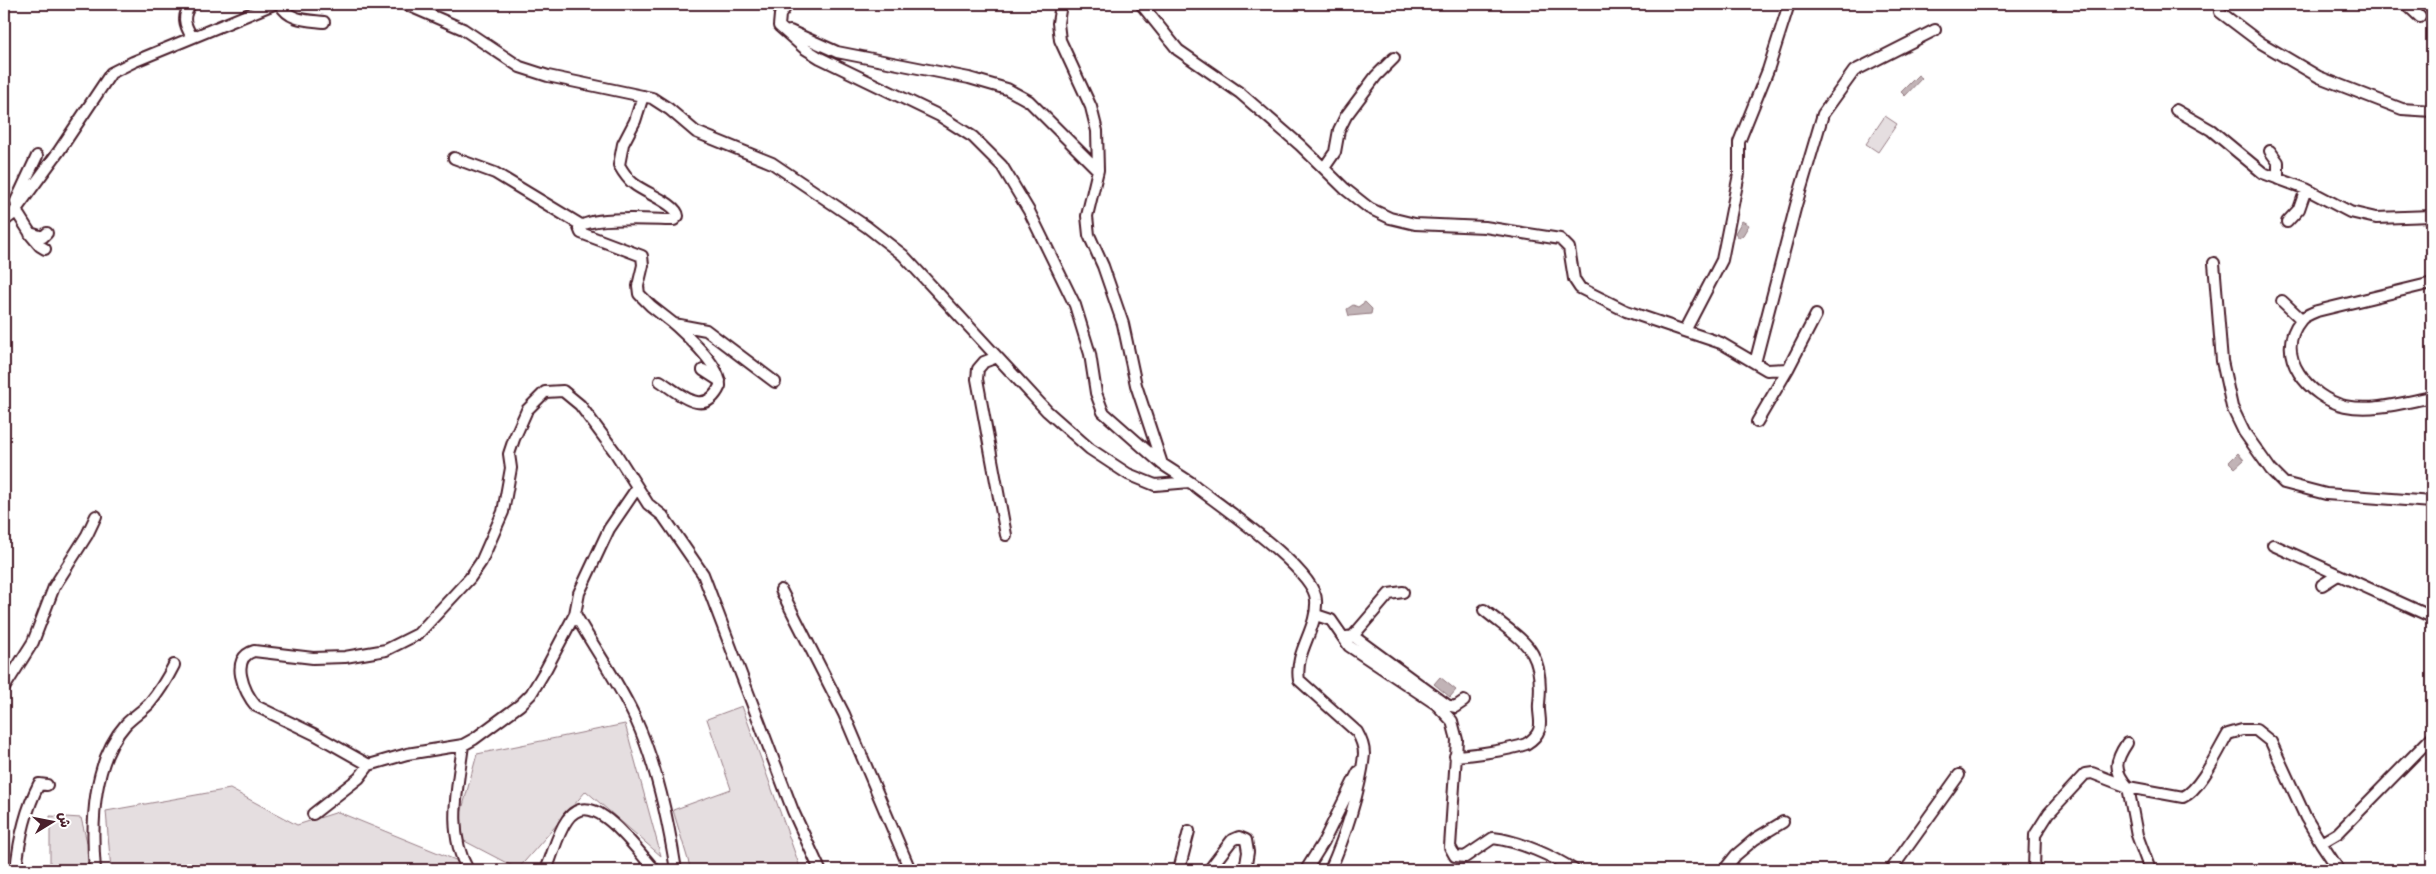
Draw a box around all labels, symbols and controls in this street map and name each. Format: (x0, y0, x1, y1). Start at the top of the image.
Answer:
north arrow (28, 796, 78, 846)
text: ش (55, 811, 75, 829)

